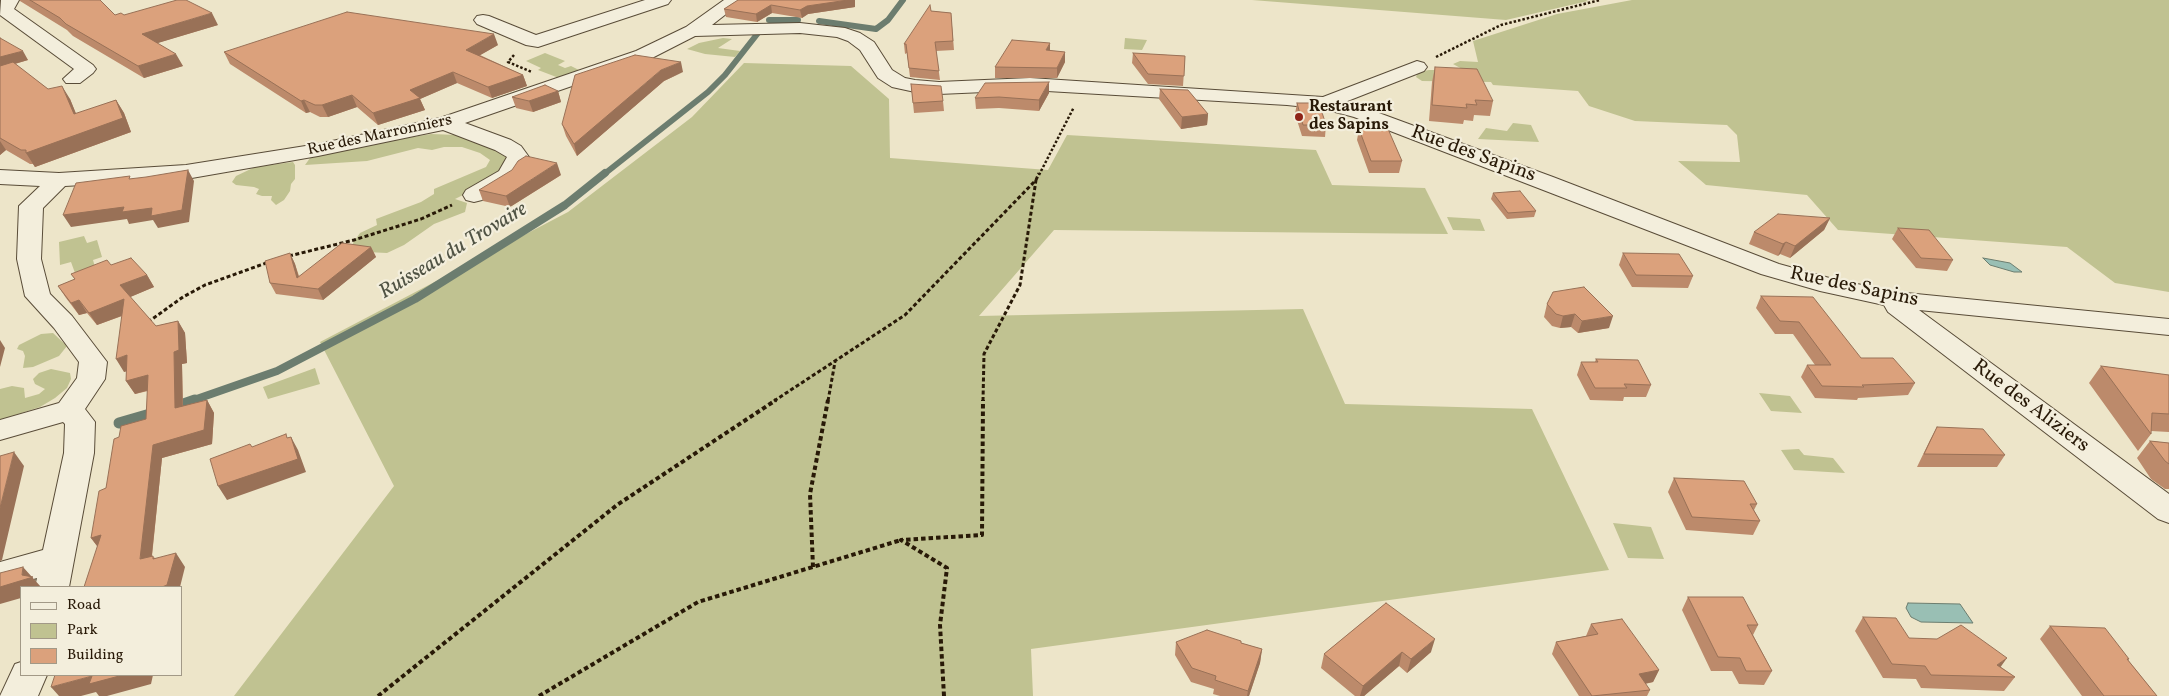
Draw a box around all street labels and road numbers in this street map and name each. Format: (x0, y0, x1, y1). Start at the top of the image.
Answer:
street label: Rue des Marronniers (306, 111, 454, 161)
street label: Rue des Sapins (1407, 121, 1539, 189)
street label: Rue des Sapins (1788, 263, 1920, 313)
street label: Rue des Aliziers (1967, 355, 2093, 459)

